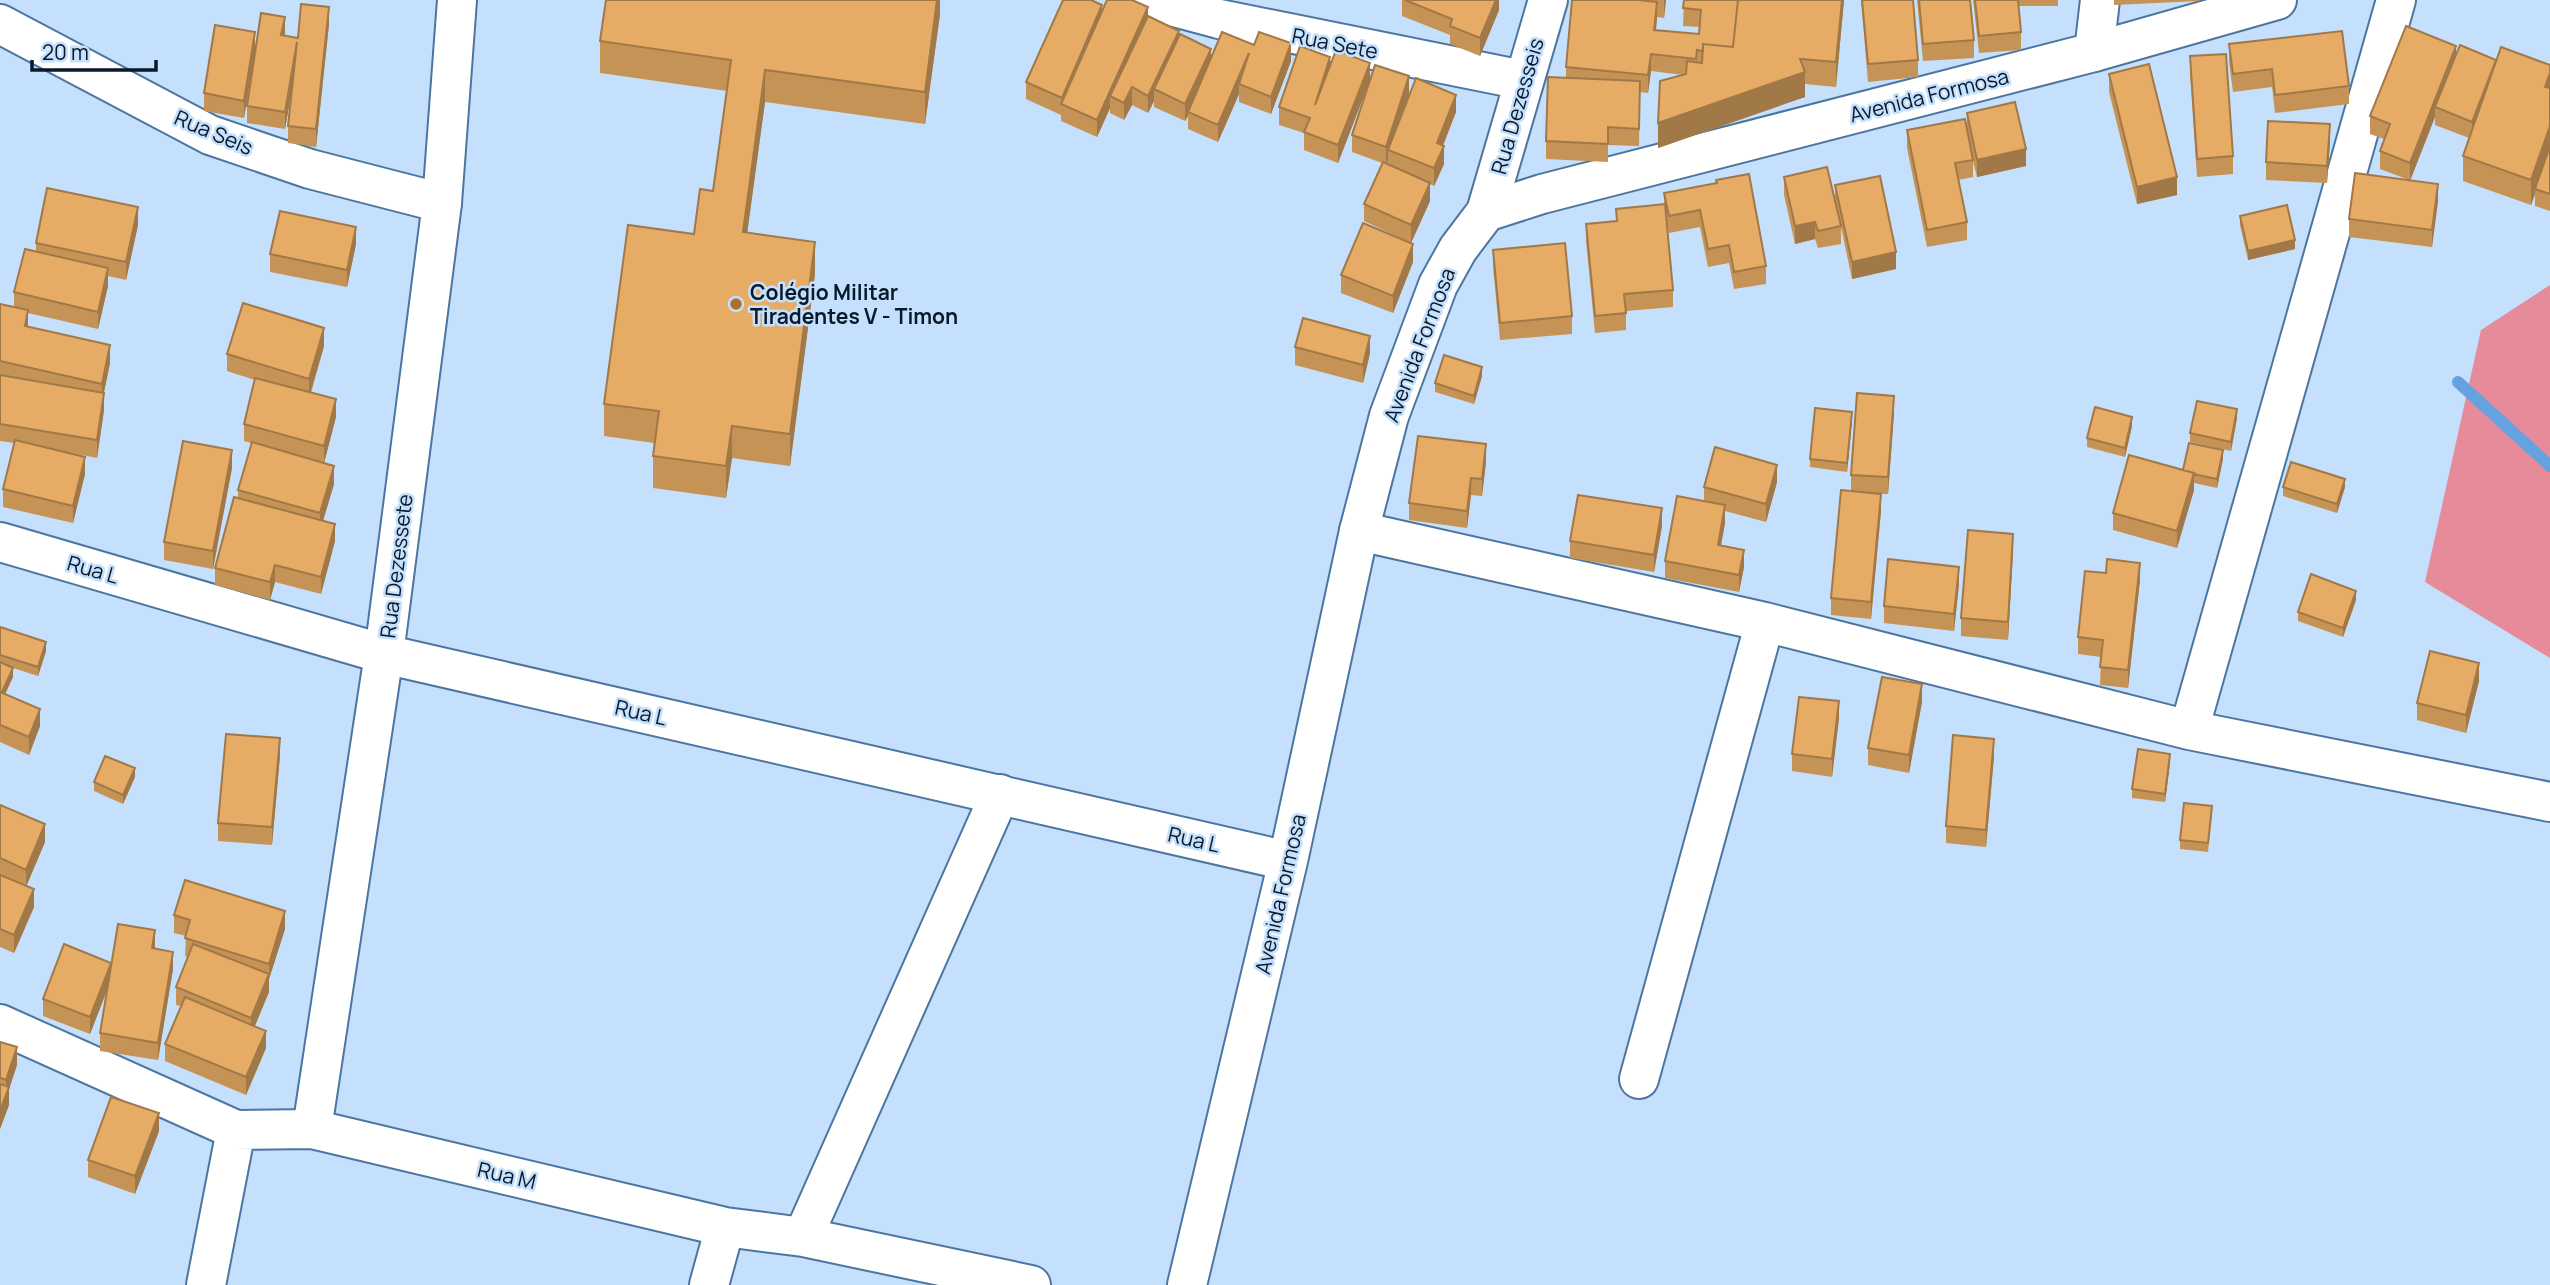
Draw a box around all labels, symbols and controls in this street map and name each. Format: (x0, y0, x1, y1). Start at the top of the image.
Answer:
street label: Rua Sete (1290, 21, 1380, 65)
scale bar (32, 28, 156, 72)
street label: Rua Dezesseis (1484, 34, 1550, 178)
text: 20 m (42, 38, 89, 66)
street label: Avenida Formosa (1846, 62, 2012, 128)
street label: Rua Seis (170, 103, 258, 161)
street label: Avenida Formosa (1377, 264, 1461, 426)
place label: Colégio Militar Tiradentes V - Timon (750, 278, 958, 330)
marker: Colégio Militar Tiradentes V - Timon (728, 296, 744, 312)
street label: Rua Dezessete (373, 492, 419, 640)
street label: Rua L (64, 548, 122, 590)
street label: Rua L (612, 692, 670, 732)
street label: Avenida Formosa (1248, 811, 1312, 977)
street label: Rua L (1165, 819, 1223, 859)
street label: Rua M (475, 1155, 539, 1195)

